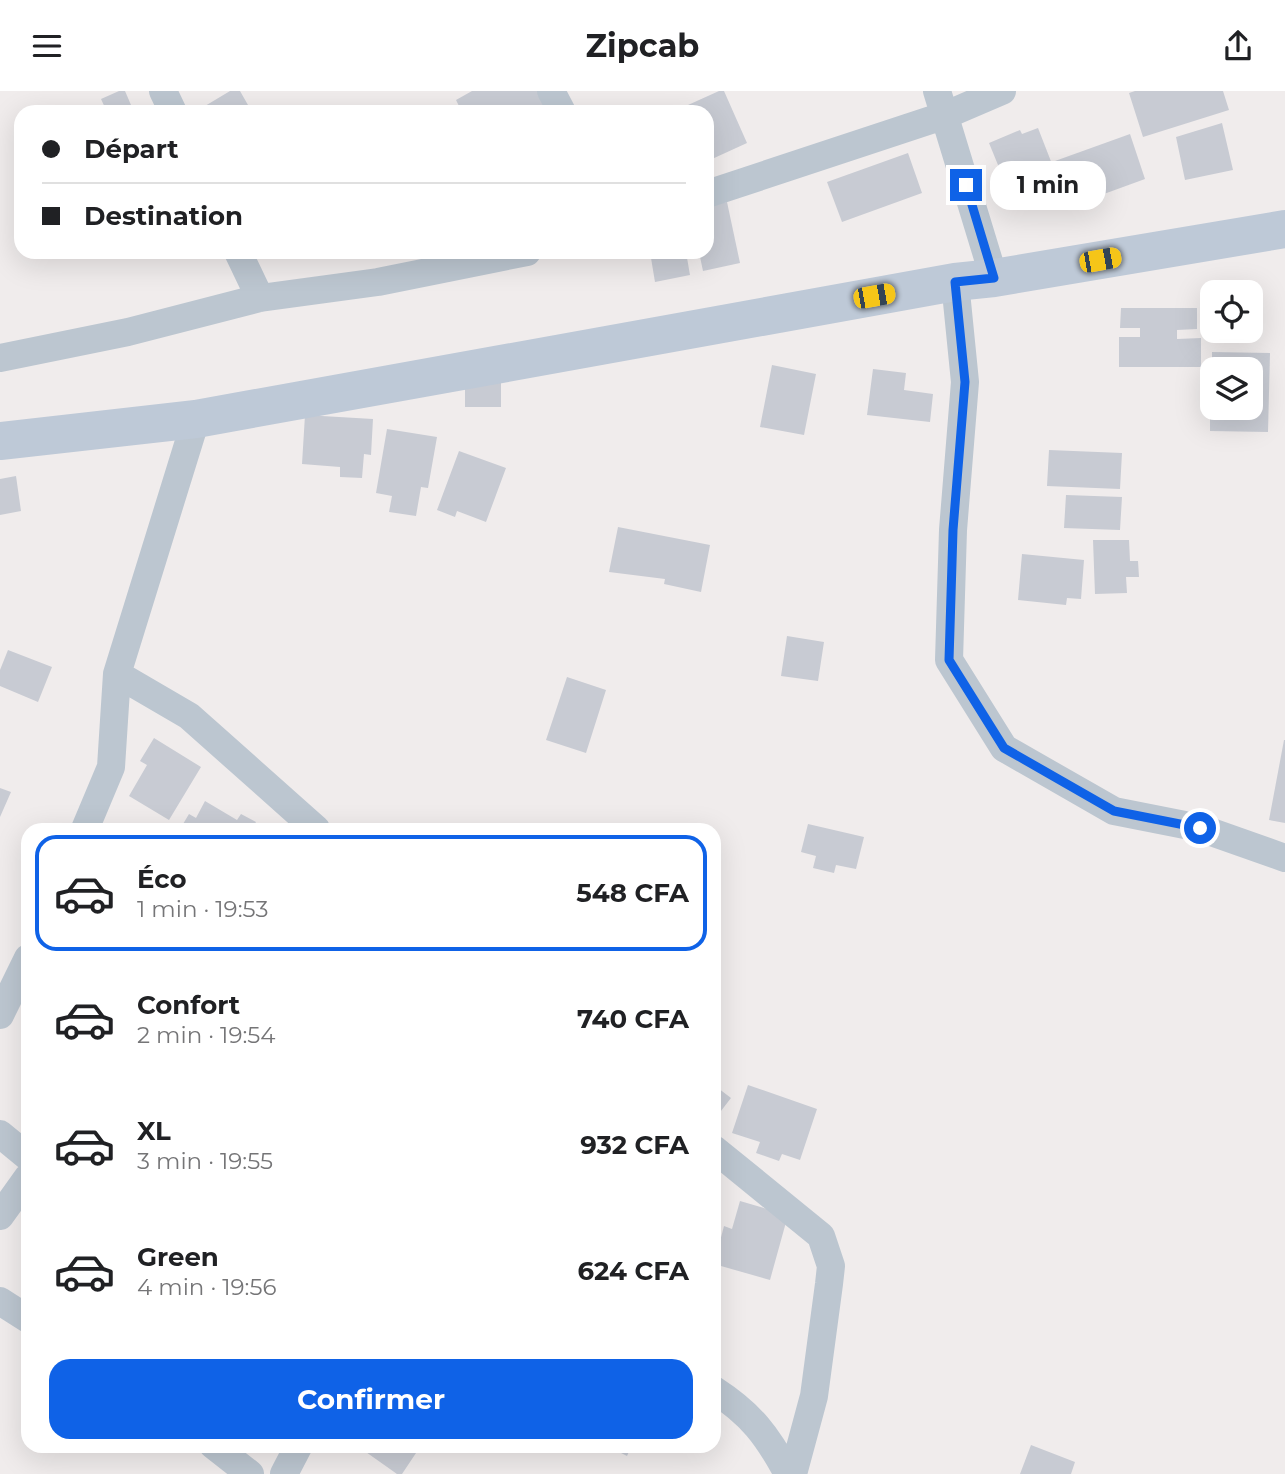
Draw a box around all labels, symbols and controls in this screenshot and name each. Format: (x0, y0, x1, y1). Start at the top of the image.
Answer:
text: Zipcab (586, 26, 699, 65)
icon: menu (28, 27, 66, 65)
icon: share (1219, 27, 1257, 65)
text: Départ (84, 133, 179, 165)
callout: 1 min (990, 161, 1106, 210)
route end (950, 169, 982, 201)
text: 1 min (1017, 171, 1079, 199)
text: Destination (84, 200, 243, 232)
car (1078, 246, 1123, 274)
map controls (1200, 280, 1263, 420)
button: locate (1200, 280, 1263, 343)
car (852, 282, 897, 310)
button: layers (1200, 357, 1263, 420)
route start (1184, 812, 1216, 844)
icon: car (53, 862, 116, 925)
text: Éco (137, 863, 187, 895)
text: 548 CFA (576, 877, 689, 909)
text: 1 min · 19:53 (137, 895, 268, 923)
icon: car (53, 988, 116, 1051)
text: Confort (137, 989, 240, 1021)
text: 740 CFA (577, 1003, 689, 1035)
text: 2 min · 19:54 (137, 1021, 275, 1049)
icon: car (53, 1114, 116, 1177)
text: XL (137, 1115, 171, 1147)
text: 932 CFA (580, 1129, 689, 1161)
text: 3 min · 19:55 (137, 1147, 273, 1175)
icon: car (53, 1240, 116, 1303)
text: Green (137, 1241, 219, 1273)
text: 624 CFA (577, 1255, 689, 1287)
text: 4 min · 19:56 (137, 1273, 276, 1301)
button: Confirmer (49, 1359, 693, 1439)

